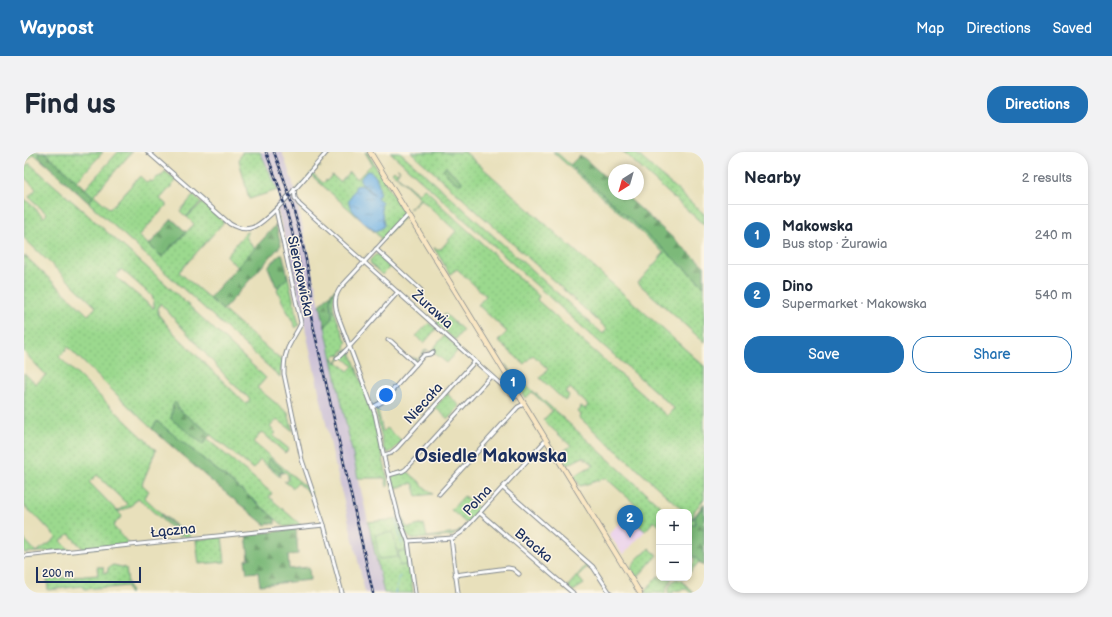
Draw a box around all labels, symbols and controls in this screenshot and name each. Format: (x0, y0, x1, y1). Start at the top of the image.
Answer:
text: Waypost (20, 17, 94, 40)
text: Map (916, 20, 944, 37)
text: Directions (966, 20, 1031, 37)
text: Saved (1053, 20, 1092, 37)
button: Directions (987, 86, 1088, 123)
text: Find us (24, 88, 116, 121)
north arrow (608, 164, 644, 200)
text: Nearby (744, 168, 801, 188)
text: 2 results (1022, 170, 1072, 186)
text: Makowska (782, 217, 853, 236)
text: 1 (754, 227, 760, 243)
text: 240 m (1035, 227, 1072, 243)
street label: Sierakowicka (284, 234, 317, 318)
text: Bus stop · Żurawia (782, 236, 887, 252)
text: Dino (782, 277, 813, 296)
street label: Żurawia (408, 285, 457, 332)
text: 2 (753, 287, 761, 303)
text: 540 m (1035, 287, 1072, 303)
text: Supermarket · Makowska (782, 296, 927, 312)
button: Save (744, 336, 904, 373)
button: Share (912, 336, 1072, 373)
pin: 1 (500, 369, 526, 402)
street label: Niecała (400, 379, 446, 427)
your location (376, 385, 396, 405)
district label: Osiedle Makowska (415, 446, 567, 467)
street label: Polna (459, 482, 495, 519)
pin: 2 (617, 505, 643, 538)
map controls (656, 509, 692, 581)
button: + (656, 509, 692, 545)
street label: Łączna (149, 520, 197, 541)
street label: Bracka (511, 525, 556, 566)
button: − (656, 545, 692, 581)
scale bar (36, 565, 141, 584)
text: 200 m (42, 567, 74, 580)

